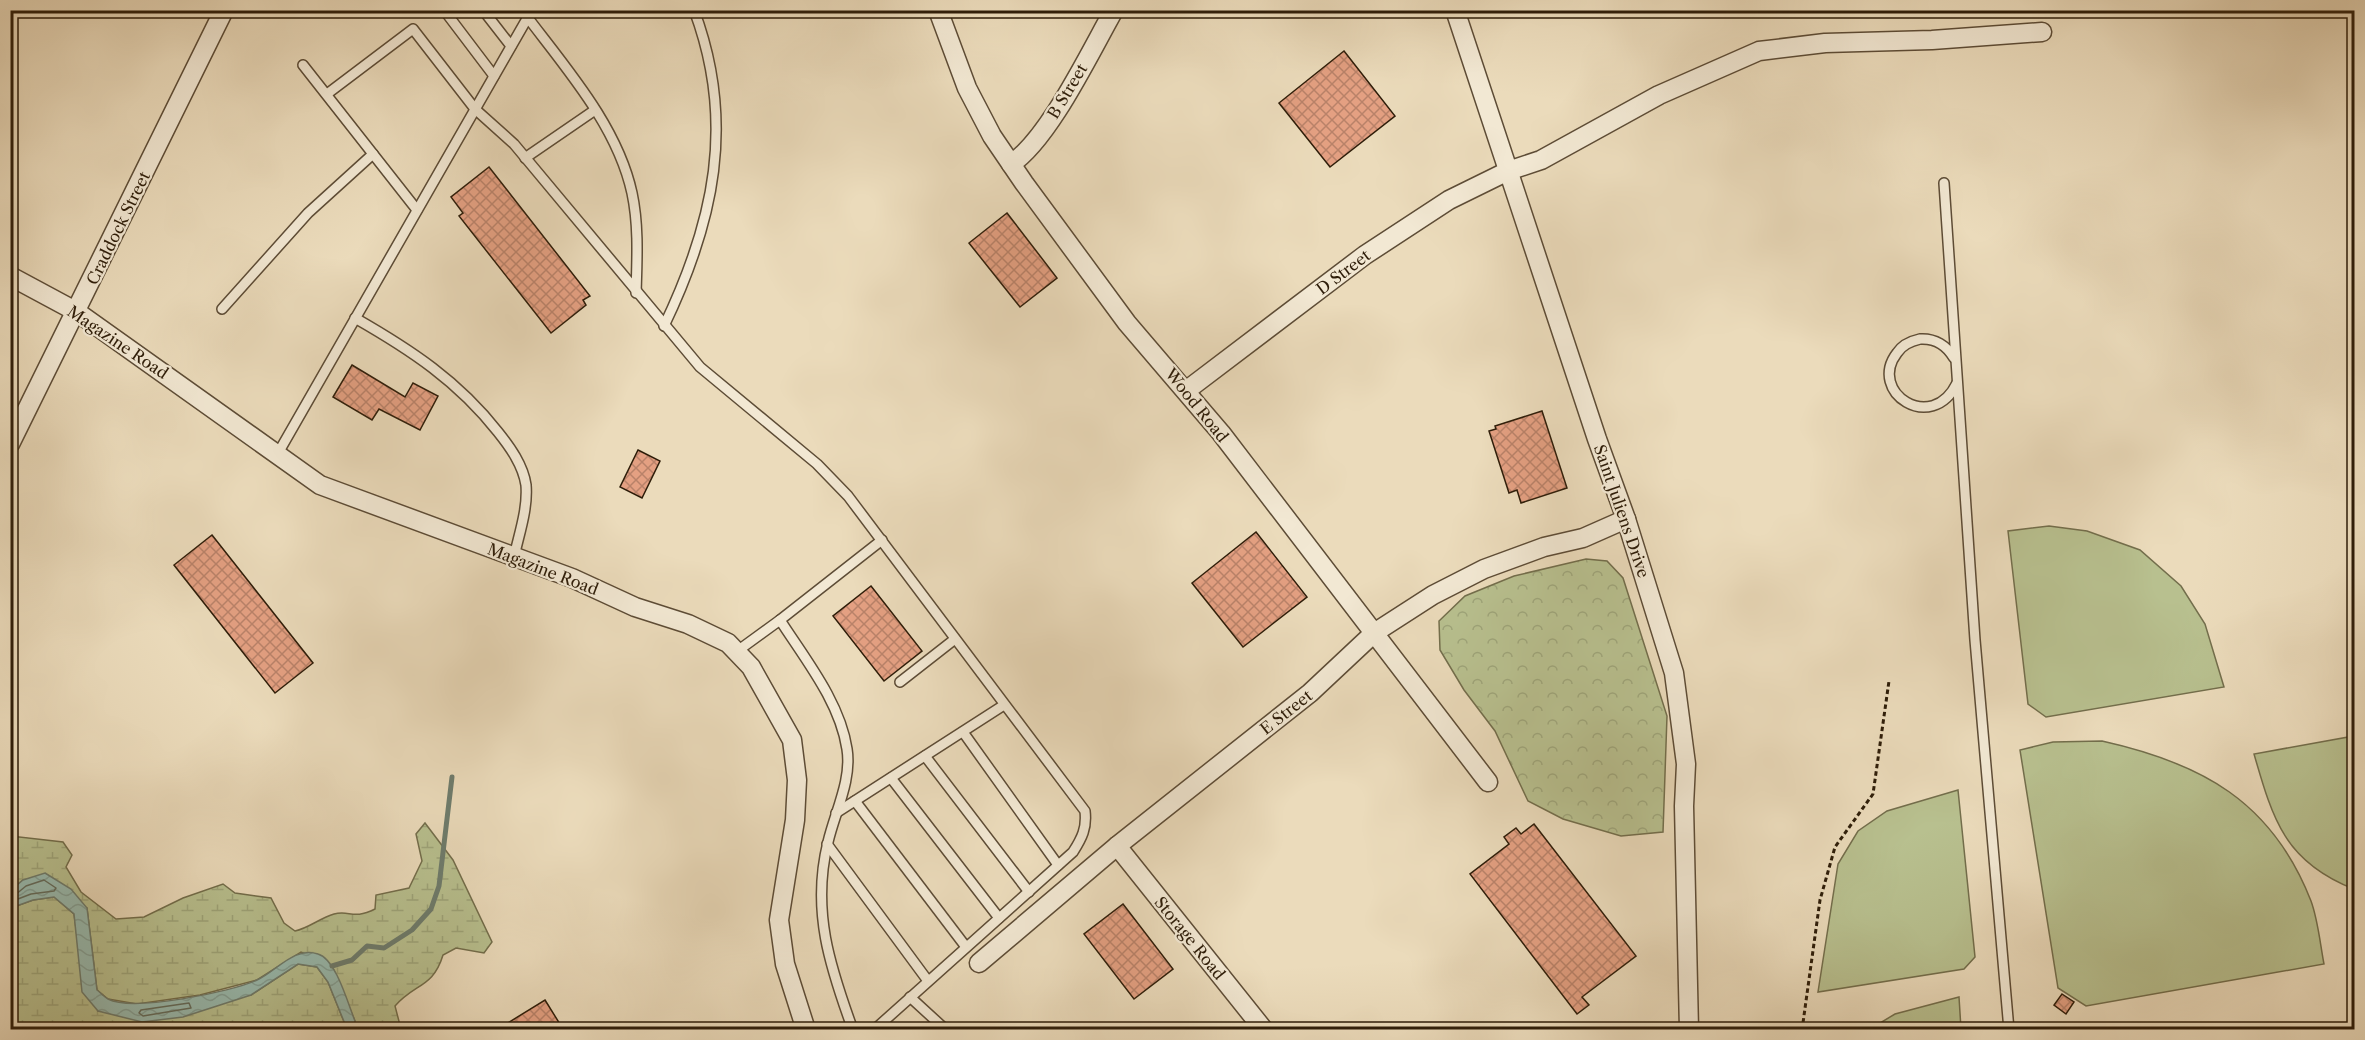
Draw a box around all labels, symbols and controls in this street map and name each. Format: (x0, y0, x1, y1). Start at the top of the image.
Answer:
street label: B Street (1043, 60, 1091, 122)
street label: Craddock Street (82, 168, 154, 288)
street label: D Street (1312, 245, 1374, 299)
street label: Magazine Road (64, 301, 172, 383)
street label: Wood Road (1160, 363, 1233, 446)
street label: Saint Juliens Drive (1590, 442, 1654, 580)
street label: Magazine Road (485, 539, 602, 599)
street label: E Street (1256, 685, 1316, 739)
street label: Storage Road (1150, 892, 1230, 984)

